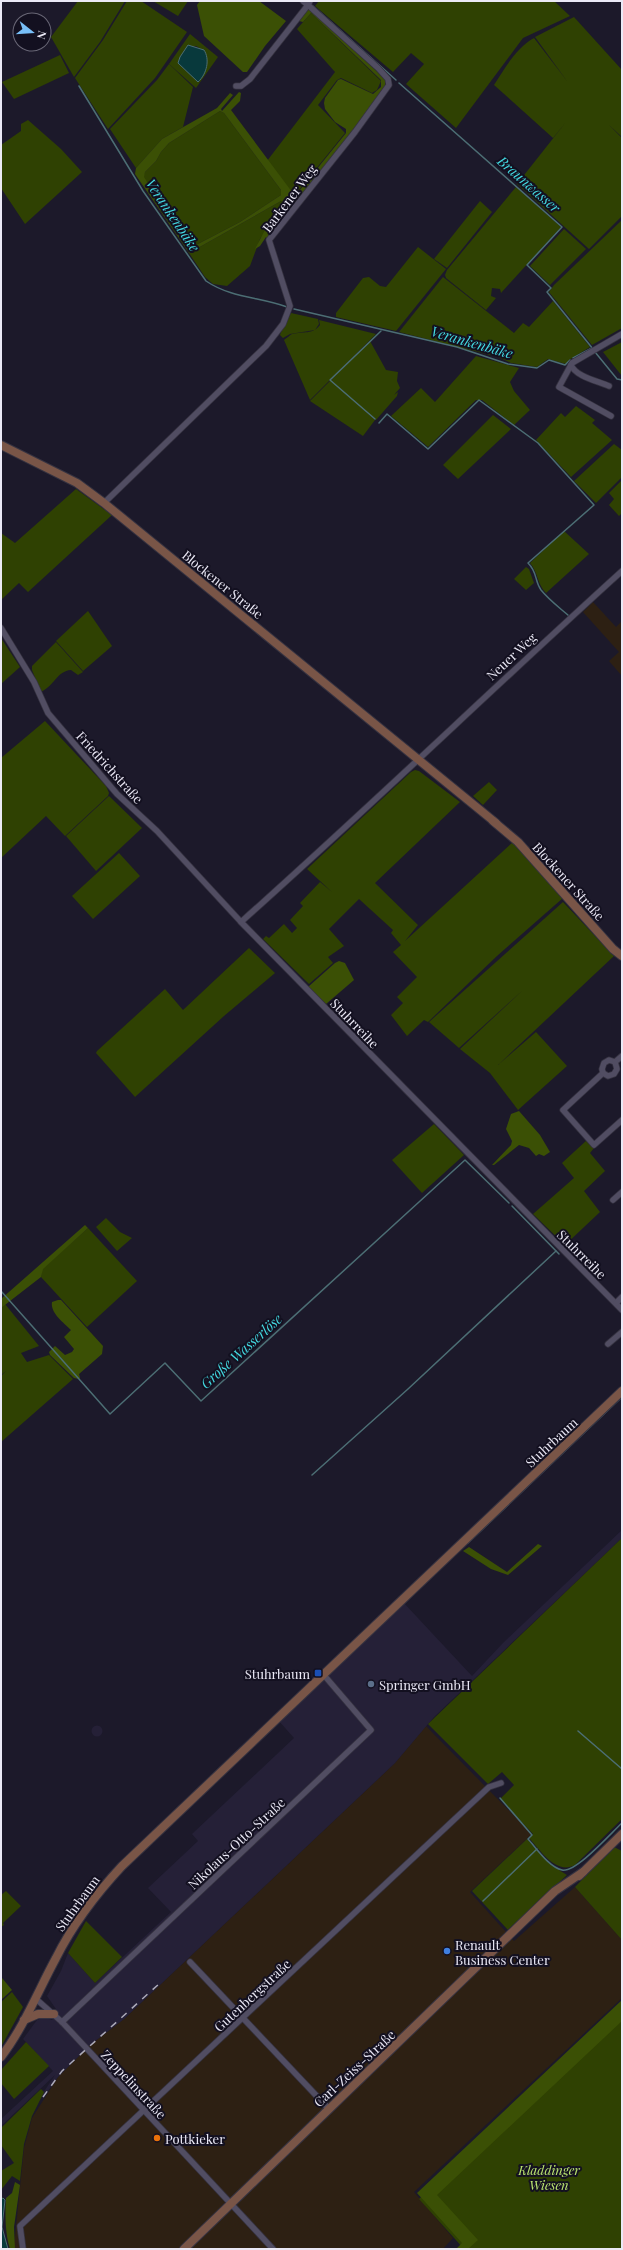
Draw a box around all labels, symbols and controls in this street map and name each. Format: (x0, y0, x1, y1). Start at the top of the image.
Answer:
north arrow (12, 12, 52, 52)
text: N (34, 29, 50, 41)
water label: Braunwasser (493, 151, 565, 217)
street label: Barkener Weg (258, 161, 320, 235)
water label: Verankenbäke (142, 175, 204, 255)
water label: Verankenbäke (429, 321, 515, 363)
street label: Blockener Straße (179, 546, 267, 622)
street label: Neuer Weg (482, 628, 540, 683)
street label: Friedrichstraße (73, 727, 147, 807)
street label: Blockener Straße (529, 838, 609, 924)
street label: Stuhrreihe (327, 995, 383, 1052)
street label: Stuhrreihe (554, 1226, 610, 1282)
water label: Große Wasserlöse (196, 1309, 286, 1393)
street label: Stuhrbaum (521, 1413, 581, 1470)
place label: Stuhrbaum (245, 1665, 310, 1682)
marker: Stuhrbaum (313, 1668, 323, 1678)
place label: Springer GmbH (379, 1676, 471, 1693)
marker: Springer GmbH (366, 1679, 376, 1689)
street label: Nikolaus-Otto-Straße (184, 1793, 288, 1892)
street label: Stuhrbaum (51, 1871, 103, 1934)
place label: Renault Business Center (455, 1936, 550, 1968)
marker: Renault Business Center (442, 1946, 452, 1956)
street label: Gutenbergstraße (210, 1955, 294, 2035)
street label: Carl-Zeiss-Straße (310, 2026, 399, 2110)
street label: Zeppelinstraße (98, 2046, 171, 2122)
place label: Pottkieker (165, 2130, 225, 2147)
marker: Pottkieker (152, 2133, 162, 2143)
park label: Kladdinger Wiesen (517, 2161, 580, 2193)

